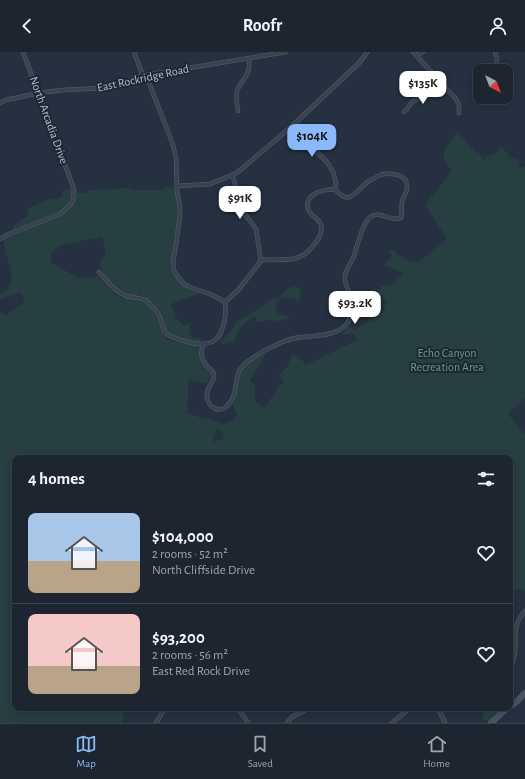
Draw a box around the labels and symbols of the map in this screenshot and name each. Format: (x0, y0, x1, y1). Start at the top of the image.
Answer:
street label: East Rockridge Road (96, 62, 190, 94)
north arrow (473, 64, 513, 104)
pin: $135K (395, 71, 451, 105)
street label: North Arcadia Drive (28, 75, 70, 165)
pin: $104K (284, 124, 340, 158)
pin: $91K (216, 186, 264, 220)
pin: $93.2K (322, 291, 388, 325)
park label: Echo Canyon Recreation Area (410, 347, 484, 373)

